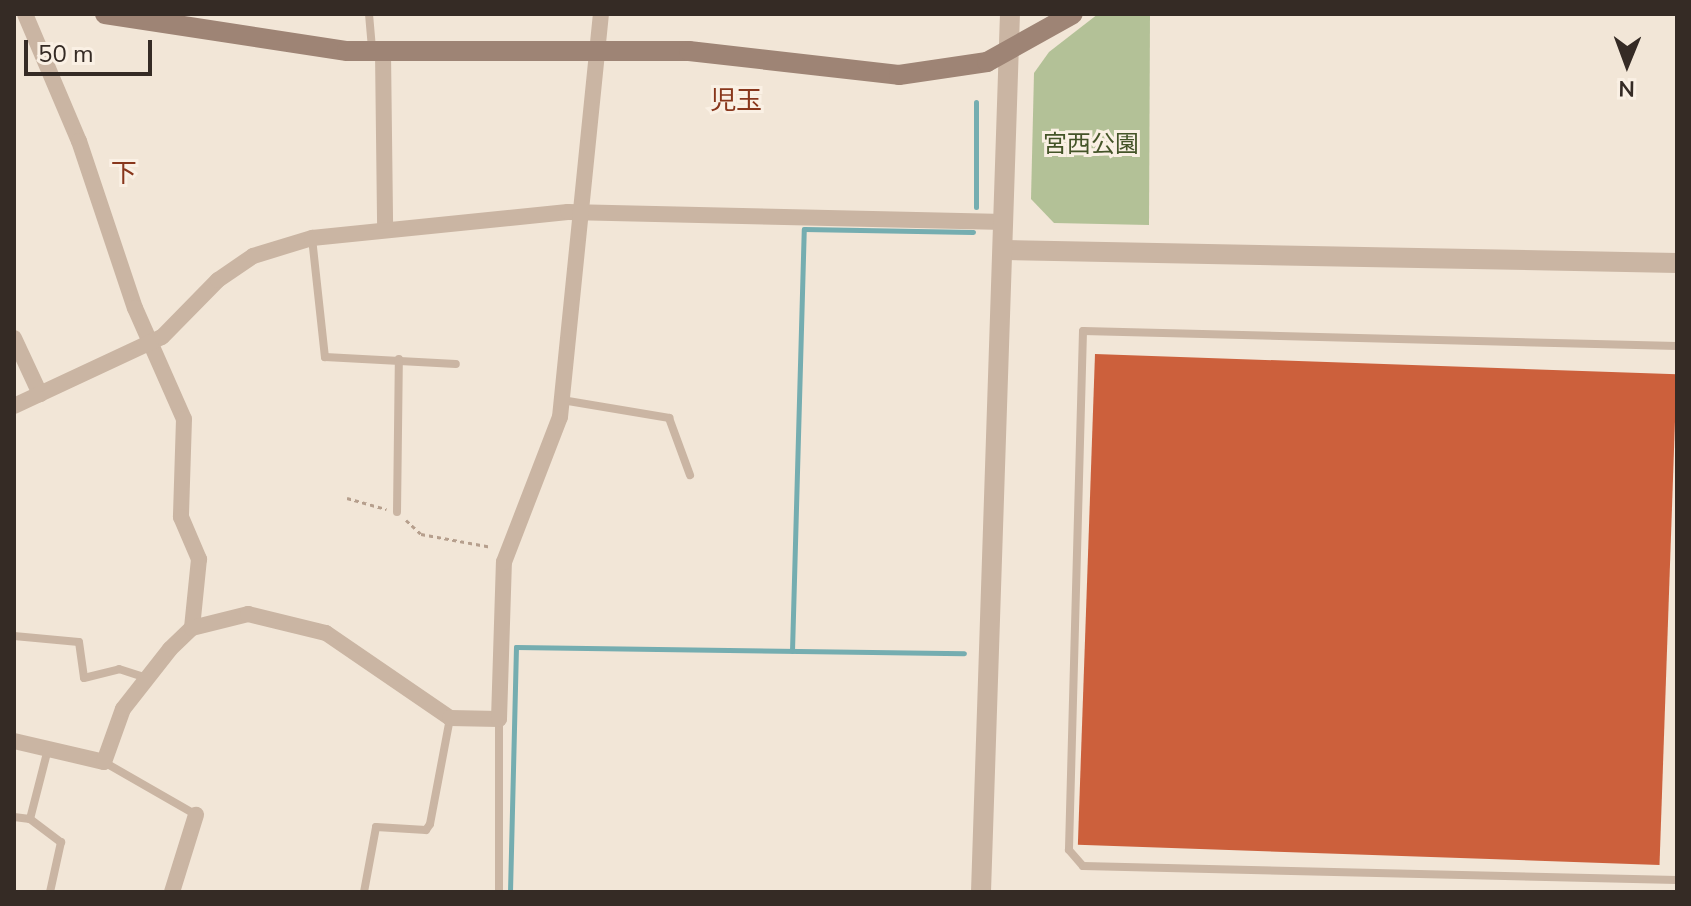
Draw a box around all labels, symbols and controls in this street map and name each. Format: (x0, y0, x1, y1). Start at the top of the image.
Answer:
scale bar (28, 24, 156, 74)
north arrow (1587, 24, 1667, 104)
text: 50 m (38, 38, 94, 70)
text: N (1618, 73, 1635, 103)
district label: 児玉 (710, 85, 762, 117)
park label: 宮西公園 (1043, 131, 1139, 159)
district label: 下 (111, 158, 137, 190)

